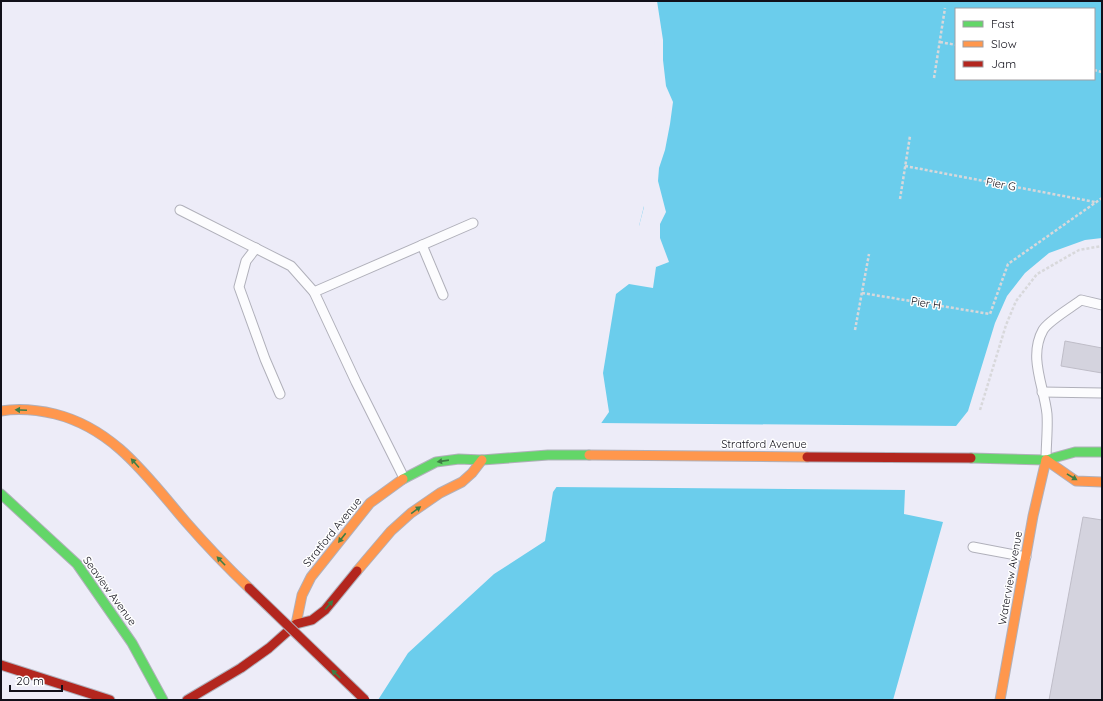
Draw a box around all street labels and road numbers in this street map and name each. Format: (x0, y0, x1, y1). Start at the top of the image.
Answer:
street label: Pier G (985, 174, 1017, 194)
street label: Pier H (910, 294, 942, 312)
street label: Stratford Avenue (721, 437, 807, 451)
street label: Stratford Avenue (300, 494, 364, 570)
street label: Waterview Avenue (995, 530, 1025, 626)
street label: Seaview Avenue (80, 554, 140, 628)

